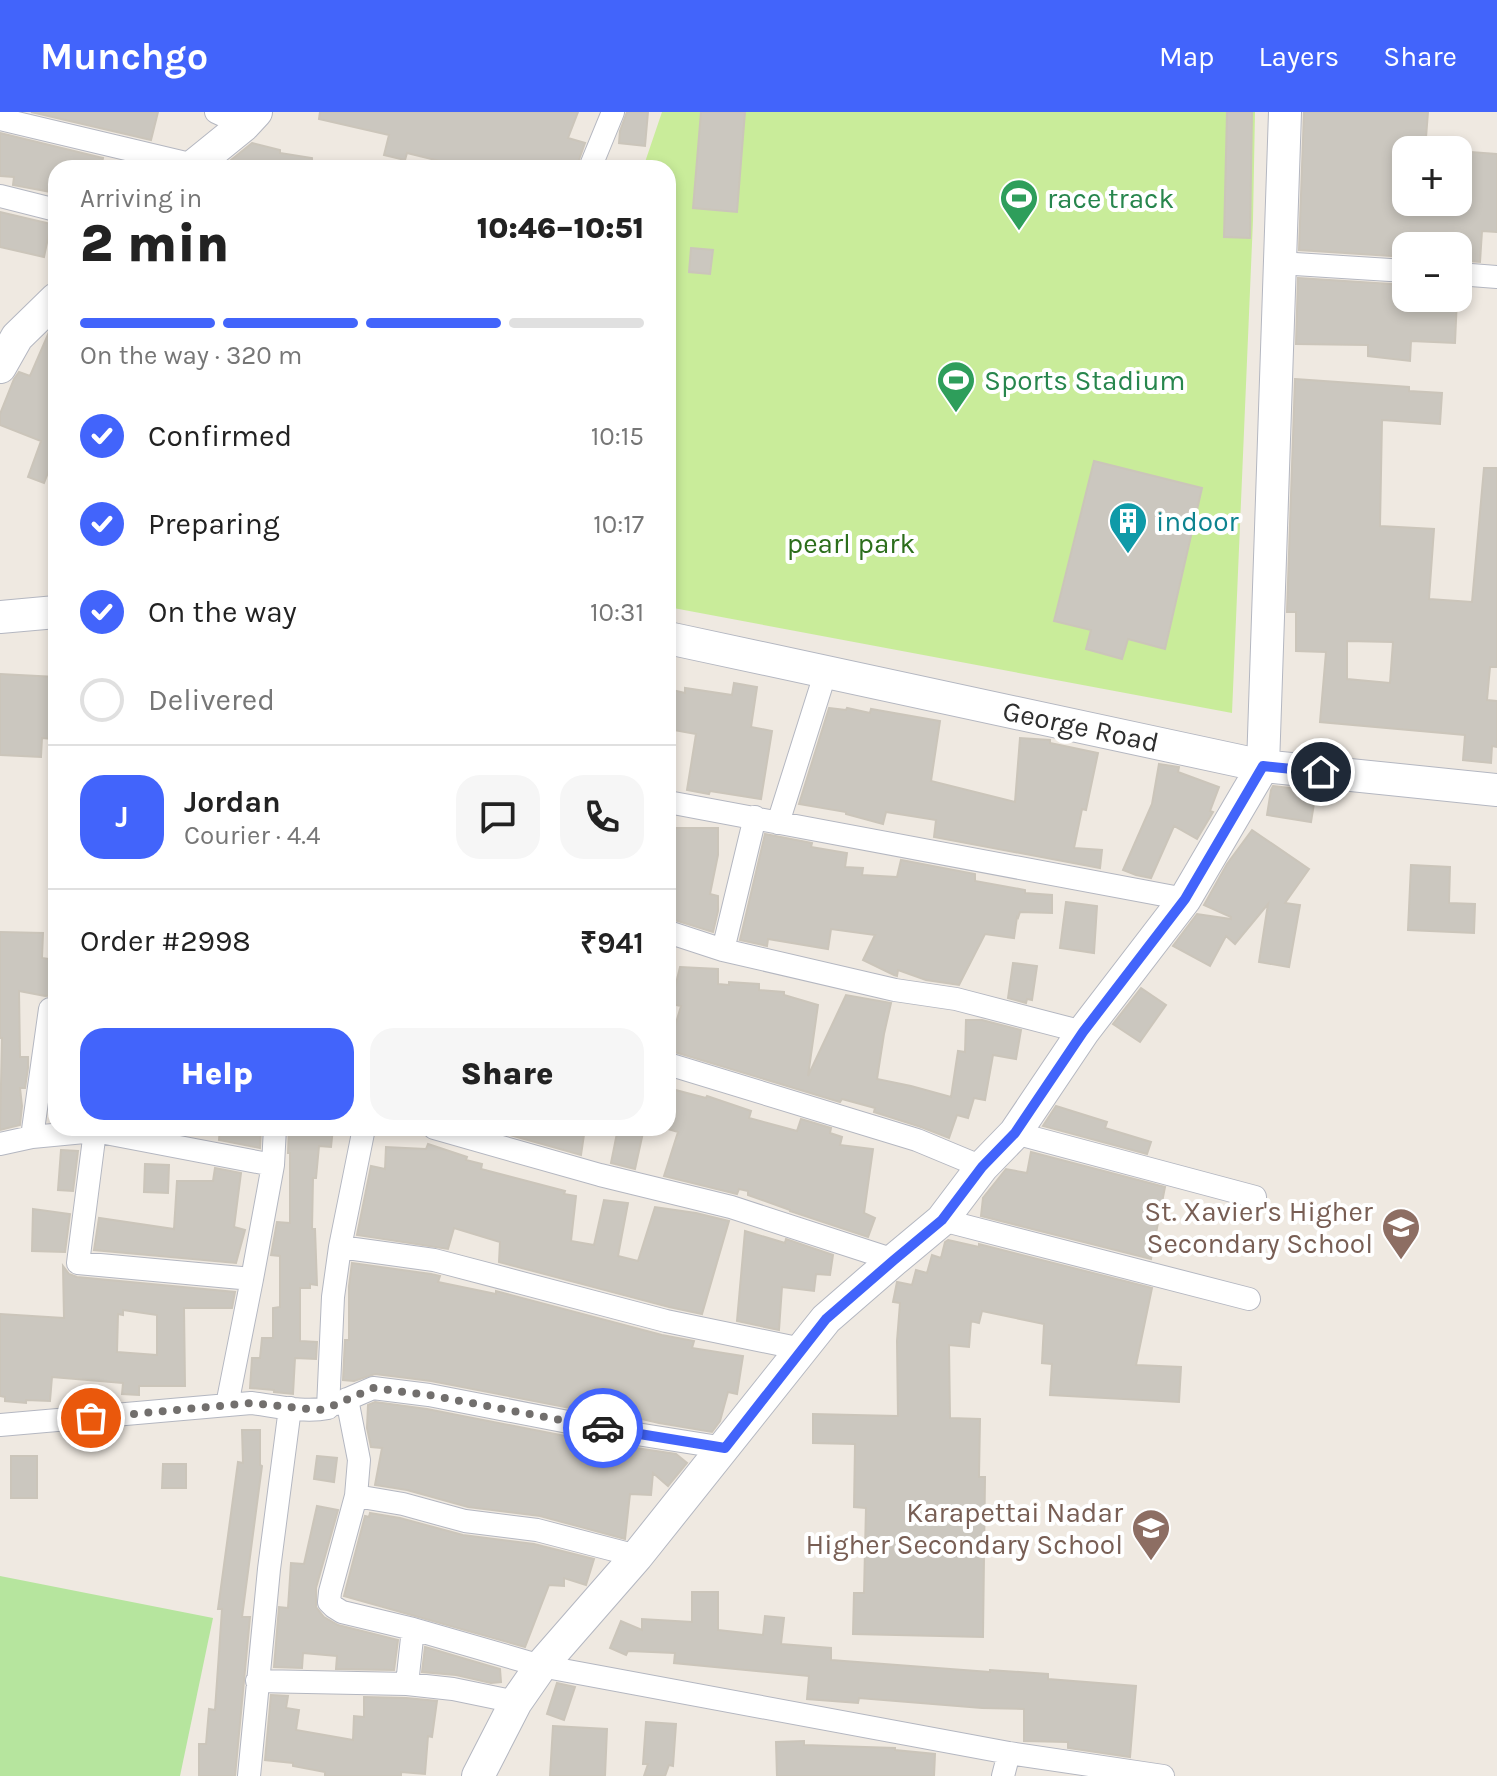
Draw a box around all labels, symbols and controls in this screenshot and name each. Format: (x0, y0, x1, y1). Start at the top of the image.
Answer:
text: Munchgo (40, 34, 208, 79)
text: Map (1159, 40, 1214, 73)
text: Layers (1258, 40, 1339, 73)
text: Share (1383, 40, 1457, 73)
map controls (1392, 136, 1472, 312)
button: + (1392, 136, 1472, 216)
sports icon: race track (998, 177, 1040, 232)
place label: race track (1047, 182, 1174, 215)
text: Arriving in (80, 183, 202, 214)
text: 10:46–10:51 (477, 210, 644, 246)
text: 2 min (80, 213, 229, 274)
button: − (1392, 232, 1472, 312)
text: On the way · 320 m (80, 340, 302, 371)
sports icon: Sports Stadium (935, 359, 977, 414)
place label: Sports Stadium (984, 364, 1186, 397)
icon: check (80, 414, 124, 458)
text: Confirmed (148, 418, 292, 454)
text: 10:15 (591, 421, 644, 452)
building icon: indoor (1107, 500, 1149, 555)
icon: check (80, 502, 124, 546)
place label: indoor (1156, 505, 1239, 538)
text: Preparing (148, 506, 280, 542)
text: 10:17 (593, 509, 644, 540)
park label: pearl park (787, 527, 915, 560)
icon: check (80, 590, 124, 634)
text: On the way (148, 594, 297, 630)
text: 10:31 (590, 597, 644, 628)
text: Delivered (148, 682, 275, 718)
street label: George Road (1000, 694, 1162, 759)
pin (1287, 738, 1355, 806)
icon: home (1299, 750, 1343, 794)
button: chat (456, 775, 540, 859)
button: phone (560, 775, 644, 859)
text: Jordan (184, 784, 281, 820)
text: J (115, 799, 129, 835)
text: Courier · 4.4 (184, 820, 320, 851)
text: Order #2998 (80, 923, 251, 959)
text: ₹941 (580, 925, 644, 961)
button: Help (80, 1028, 354, 1120)
button: Share (370, 1028, 644, 1120)
place label: St. Xavier's Higher Secondary School (1144, 1195, 1374, 1260)
school or university icon: St. Xavier's Higher Secondary School (1380, 1206, 1422, 1261)
pin (57, 1384, 125, 1452)
courier (563, 1388, 643, 1468)
icon: bag (69, 1396, 113, 1440)
icon: car (581, 1406, 625, 1450)
place label: Karapettai Nadar Higher Secondary School (806, 1496, 1124, 1561)
school or university icon: Karapettai Nadar Higher Secondary School (1130, 1507, 1172, 1562)

